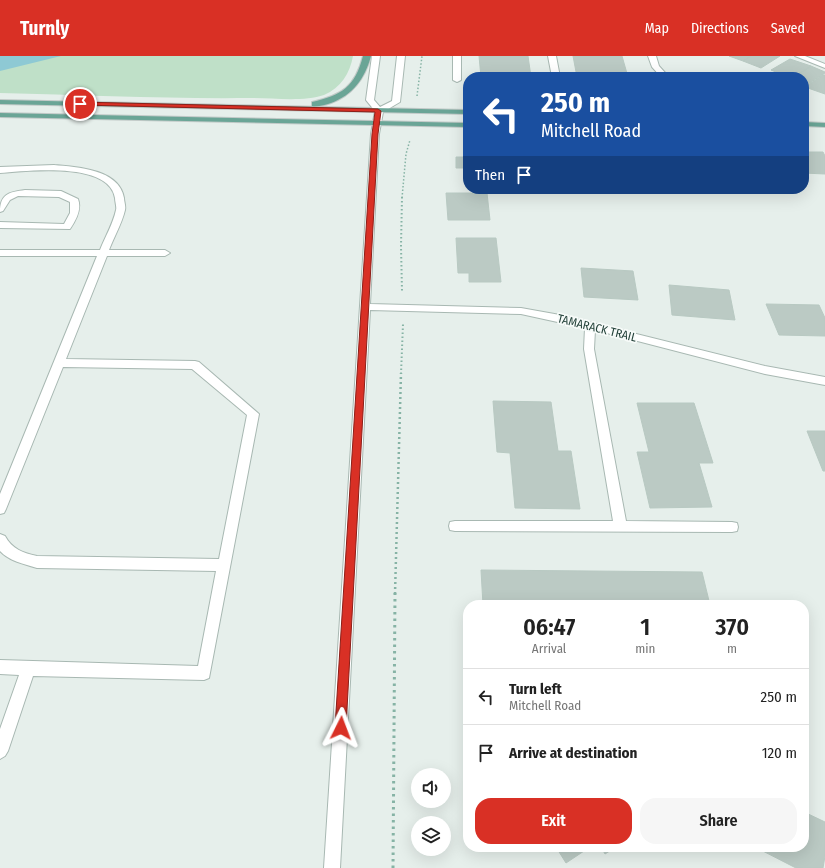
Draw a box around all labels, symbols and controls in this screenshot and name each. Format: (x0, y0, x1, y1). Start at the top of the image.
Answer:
text: Turnly (20, 17, 69, 40)
text: Map (645, 20, 669, 37)
text: Directions (691, 20, 749, 37)
text: Saved (771, 20, 805, 37)
text: 250 m (541, 86, 610, 119)
pin (63, 87, 97, 121)
icon: left (475, 88, 527, 140)
icon: arrive (69, 93, 91, 115)
text: Mitchell Road (541, 120, 641, 142)
icon: arrive (513, 164, 535, 186)
text: Then (475, 166, 505, 184)
street label: TAMARACK TRAIL (556, 311, 639, 345)
text: 06:47 (523, 613, 575, 641)
text: 1 (640, 613, 650, 641)
text: 370 (715, 613, 749, 641)
text: Arrival (532, 641, 566, 656)
text: min (635, 641, 655, 656)
text: m (727, 641, 737, 656)
text: Turn left (509, 680, 562, 698)
icon: left (475, 686, 497, 708)
text: 250 m (761, 688, 797, 706)
text: Mitchell Road (509, 698, 581, 713)
position arrow (320, 707, 362, 749)
icon: arrive (475, 742, 497, 764)
text: Arrive at destination (509, 744, 637, 762)
text: 120 m (762, 744, 797, 762)
map controls (411, 768, 451, 856)
button: sound (411, 768, 451, 808)
button: Exit (475, 798, 632, 844)
button: Share (640, 798, 797, 844)
button: layers (411, 816, 451, 856)

